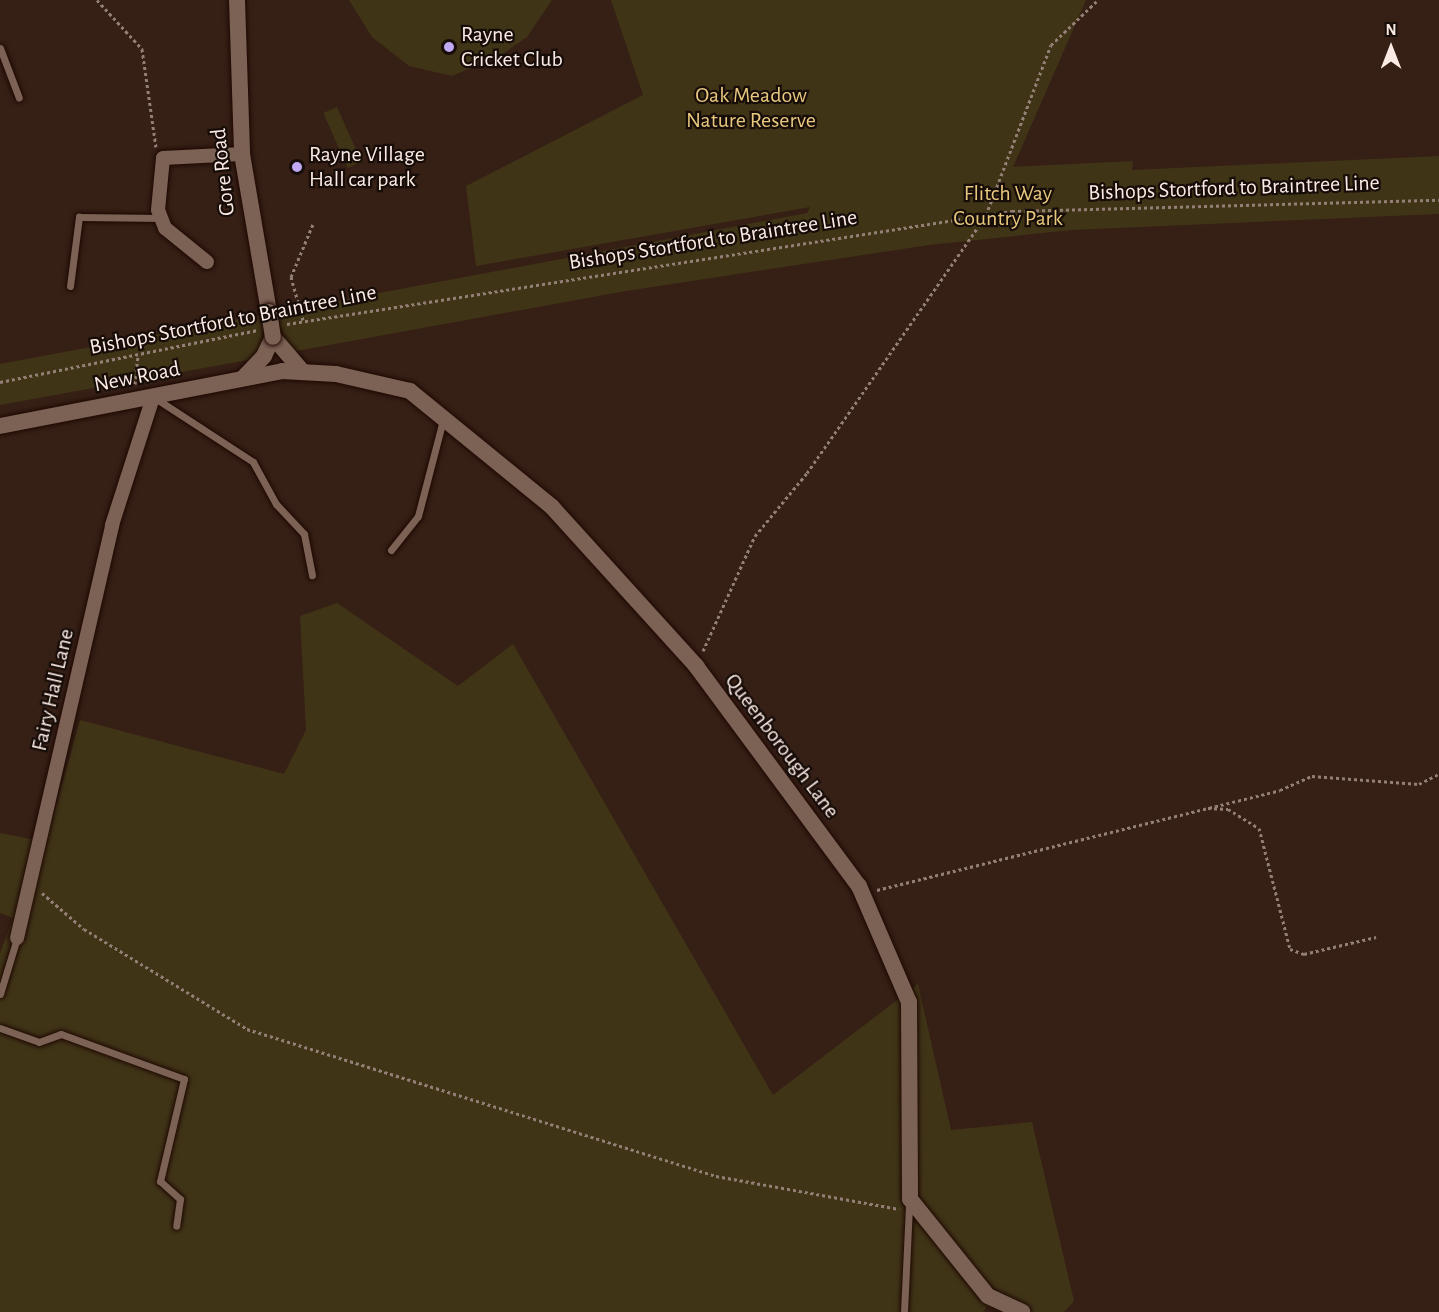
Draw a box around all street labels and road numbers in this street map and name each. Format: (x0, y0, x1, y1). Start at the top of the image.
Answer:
street label: Gore Road (205, 127, 241, 217)
street label: Bishops Stortford to Braintree Line (1088, 170, 1380, 206)
street label: Bishops Stortford to Braintree Line (567, 204, 859, 276)
street label: Bishops Stortford to Braintree Line (87, 279, 379, 361)
street label: New Road (92, 356, 182, 398)
street label: Fairy Hall Lane (26, 626, 80, 754)
street label: Queenborough Lane (719, 668, 845, 824)

